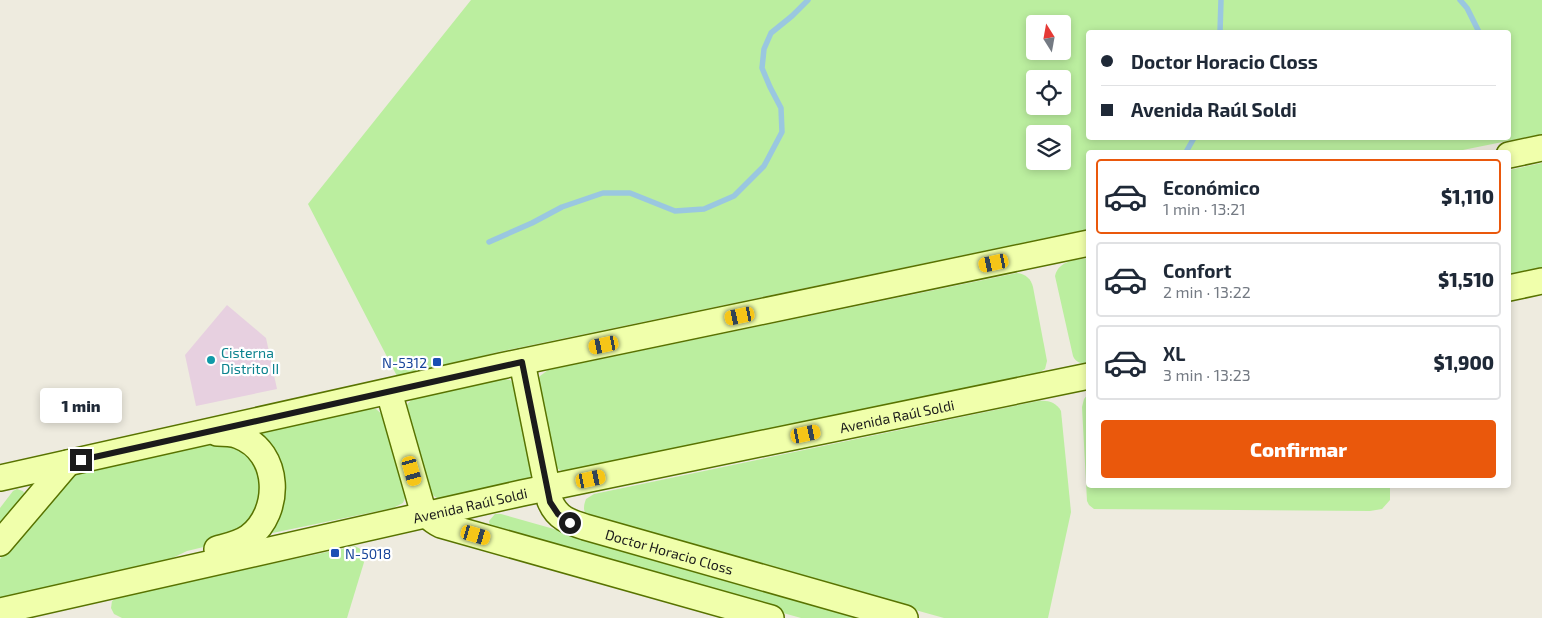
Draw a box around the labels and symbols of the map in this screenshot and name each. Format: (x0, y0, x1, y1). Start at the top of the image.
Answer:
north arrow (1026, 15, 1071, 60)
car (977, 253, 1010, 273)
car (723, 306, 756, 326)
car (587, 335, 620, 355)
place label: Cisterna Distrito II (221, 344, 279, 377)
marker: Cisterna Distrito II (205, 354, 217, 366)
place label: N-5312 (382, 354, 427, 371)
marker: N-5312 (431, 356, 443, 368)
callout: 1 min (40, 388, 122, 422)
street label: Avenida Raúl Soldi (838, 396, 956, 436)
car (789, 424, 822, 444)
route end (70, 449, 92, 471)
car (400, 455, 423, 487)
car (574, 469, 607, 489)
street label: Avenida Raúl Soldi (411, 484, 529, 526)
route start (559, 512, 581, 534)
car (459, 524, 492, 546)
street label: Doctor Horacio Closs (603, 525, 735, 577)
place label: N-5018 (345, 545, 391, 562)
marker: N-5018 (329, 547, 341, 559)

